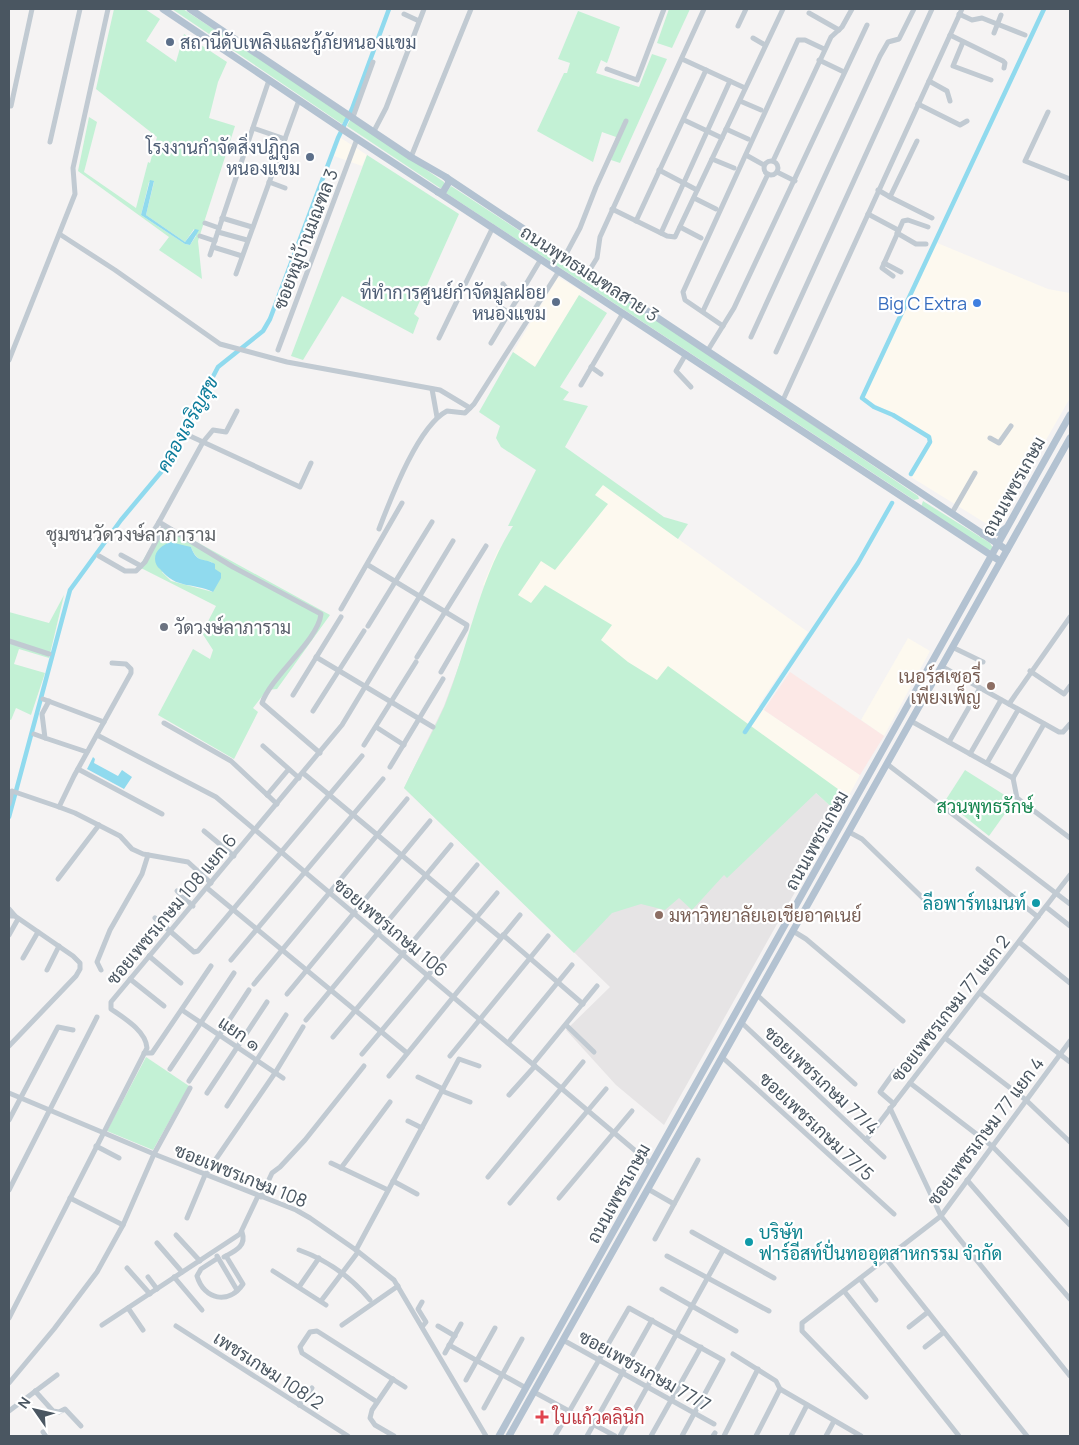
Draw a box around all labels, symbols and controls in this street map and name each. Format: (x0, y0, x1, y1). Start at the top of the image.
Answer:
place label: สถานีดับเพลิงและกู้ภัยหนองแขม (180, 30, 417, 56)
marker: สถานีดับเพลิงและกู้ภัยหนองแขม (164, 36, 176, 48)
place label: โรงงานกำจัดสิ่งปฏิกูล หนองแขม (145, 133, 300, 180)
marker: โรงงานกำจัดสิ่งปฏิกูล หนองแขม (304, 151, 316, 163)
street label: ซอยหมู่บ้านมณฑล 3 (267, 165, 345, 314)
street label: ถนนพุทธมณฑลสาย 3 (516, 219, 664, 328)
place label: ที่ทำการศูนย์กำจัดมูลฝอย หนองแขม (360, 277, 546, 325)
place label: Big C Extra (878, 291, 967, 315)
marker: ที่ทำการศูนย์กำจัดมูลฝอย หนองแขม (550, 296, 562, 308)
marker: Big C Extra (971, 297, 983, 309)
water label: คลองเจริญสุข (150, 371, 224, 477)
street label: ถนนเพชรเกษม (976, 432, 1050, 540)
district label: ชุมชนวัดวงษ์ลาภาราม (46, 521, 216, 547)
place label: วัดวงษ์ลาภาราม (174, 615, 291, 639)
marker: วัดวงษ์ลาภาราม (158, 621, 170, 633)
place label: เนอร์สเซอรี่ เพียงเพ็ญ (898, 661, 981, 709)
marker: เนอร์สเซอรี่ เพียงเพ็ญ (985, 680, 997, 692)
street label: ถนนเพชรเกษม (779, 786, 853, 894)
park label: สวนพุทธรักษ์ (937, 794, 1034, 819)
street label: ซอยเพชรเกษม 108 แยก 6 (100, 828, 242, 990)
street label: ซอยเพชรเกษม 106 (329, 872, 453, 982)
place label: ลีอพาร์ทเมนท์ (923, 891, 1026, 915)
marker: ลีอพาร์ทเมนท์ (1030, 897, 1042, 909)
place label: มหาวิทยาลัยเอเชียอาคเนย์ (669, 903, 861, 927)
marker: มหาวิทยาลัยเอเชียอาคเนย์ (653, 909, 665, 921)
street label: ซอยเพชรเกษม 77 แยก 2 (885, 930, 1015, 1086)
street label: แยก ๑ (214, 1010, 266, 1056)
street label: ซอยเพชรเกษม 77/4 (759, 1020, 885, 1140)
street label: ซอยเพชรเกษม 77 แยก 4 (921, 1052, 1049, 1210)
street label: ซอยเพชรเกษม 77/5 (754, 1066, 880, 1186)
street label: ซอยเพชรเกษม 108 (171, 1137, 311, 1213)
street label: ถนนเพชรเกษม (581, 1139, 655, 1247)
place label: บริษัท ฟาร์อีสท์ปั่นทออุตสาหกรรม จำกัด (759, 1220, 1002, 1266)
marker: บริษัท ฟาร์อีสท์ปั่นทออุตสาหกรรม จำกัด (743, 1236, 755, 1248)
street label: ซอยเพชรเกษม 77/7 (575, 1324, 715, 1416)
street label: เพชรเกษม 108/2 (209, 1325, 329, 1415)
north arrow (10, 1385, 60, 1435)
text: N (13, 1393, 34, 1412)
place label: ใบแก้วคลินิก (551, 1405, 645, 1429)
marker: ใบแก้วคลินิก (535, 1410, 549, 1424)

